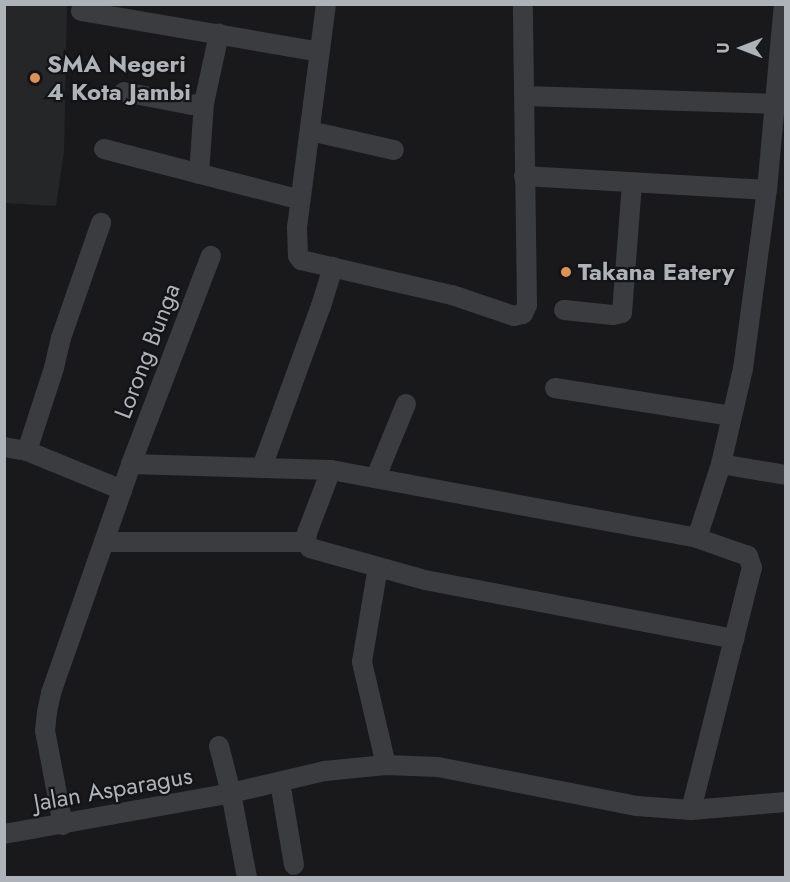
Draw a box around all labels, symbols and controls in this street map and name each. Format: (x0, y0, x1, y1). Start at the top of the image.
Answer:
north arrow (712, 18, 772, 78)
text: U (712, 42, 735, 54)
place label: SMA Negeri 4 Kota Jambi (47, 50, 191, 106)
marker: SMA Negeri 4 Kota Jambi (28, 71, 42, 85)
place label: Takana Eatery (578, 258, 735, 286)
marker: Takana Eatery (559, 265, 573, 279)
street label: Lorong Bunga (108, 279, 186, 423)
street label: Jalan Asparagus (31, 761, 195, 817)

